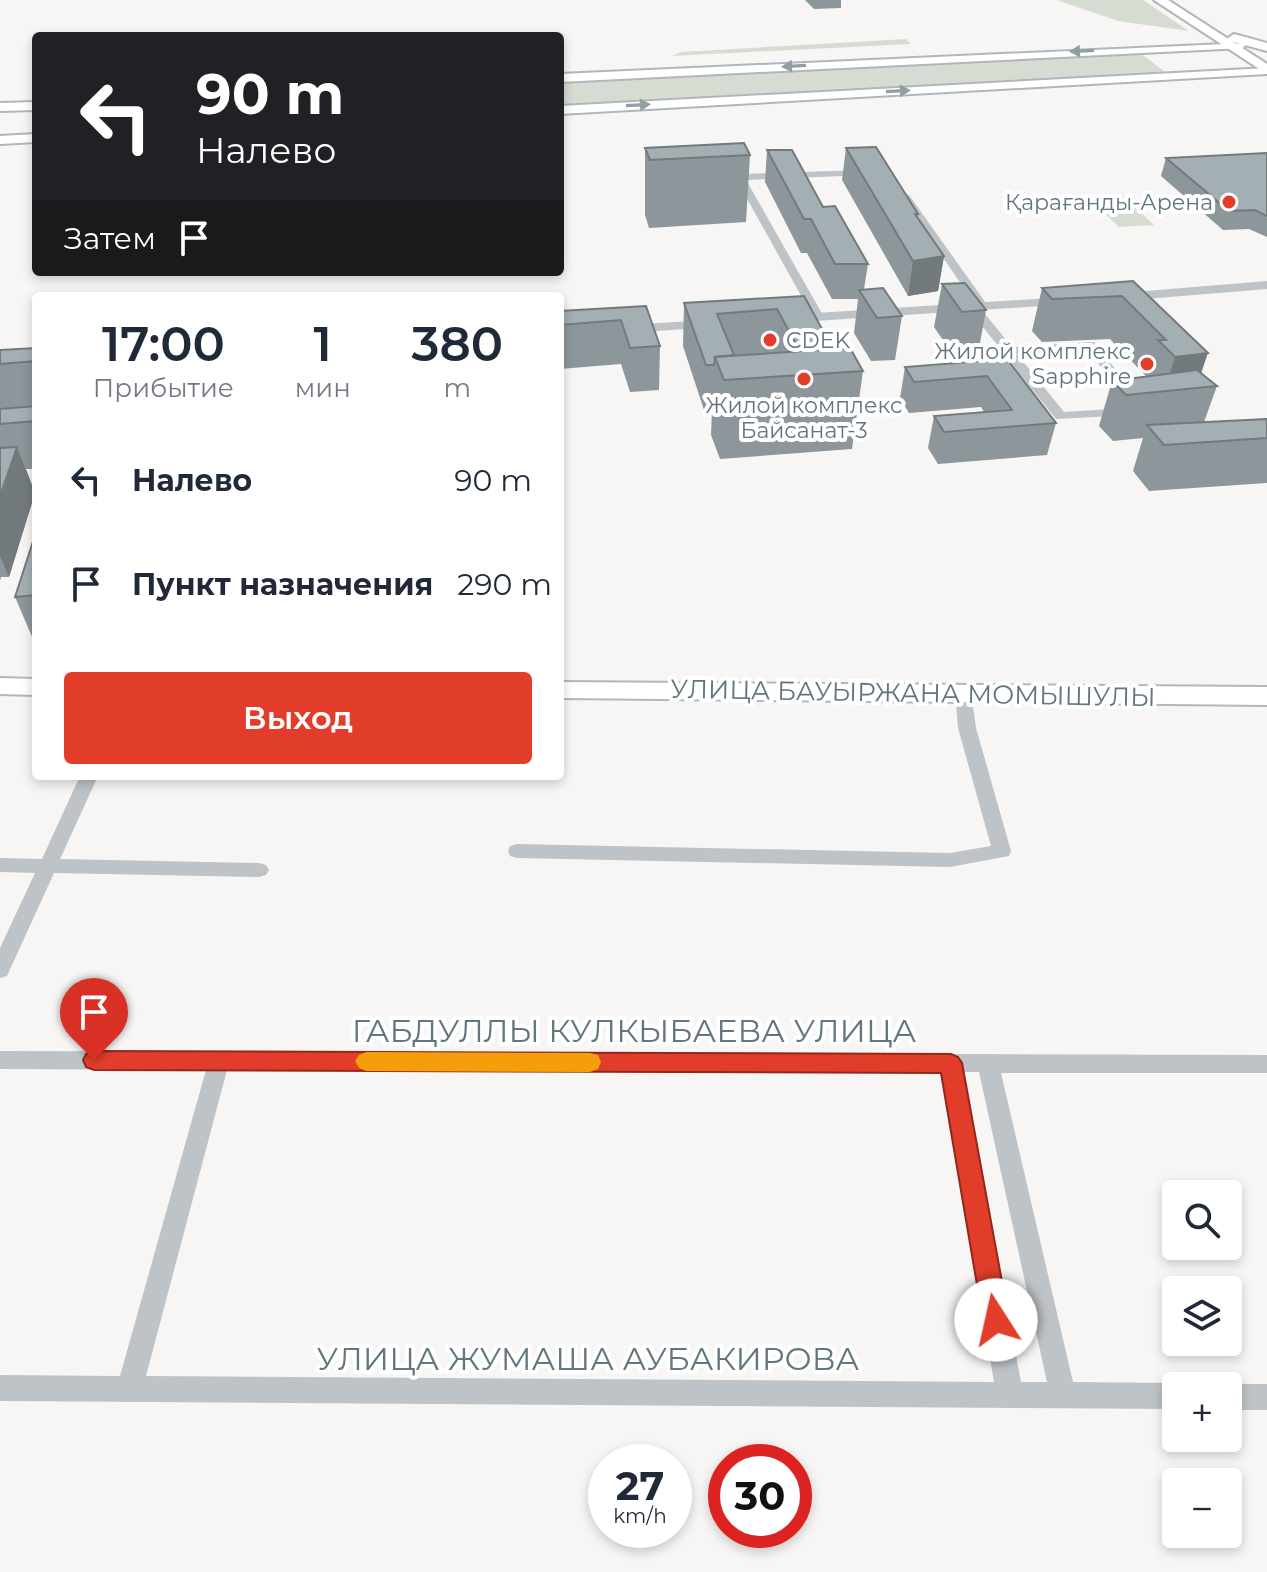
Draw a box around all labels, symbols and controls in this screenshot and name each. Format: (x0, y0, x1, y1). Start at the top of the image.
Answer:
one-way arrow (1069, 45, 1094, 58)
text: 90 m (196, 60, 344, 128)
one-way arrow (781, 60, 806, 73)
icon: left (64, 64, 168, 168)
one-way arrow (885, 85, 911, 98)
one-way arrow (626, 99, 651, 112)
text: Налево (196, 128, 336, 172)
place label: Қарағанды-Арена (1005, 189, 1213, 216)
marker: Қарағанды-Арена (1220, 193, 1238, 211)
icon: arrive (172, 216, 216, 260)
text: Затем (64, 220, 156, 257)
text: 17:00 (102, 315, 225, 373)
text: 1 (314, 315, 332, 373)
text: 380 (412, 315, 503, 373)
place label: CDEK (786, 327, 850, 354)
marker: CDEK (761, 331, 779, 349)
place label: Жилой комплекс Sapphire (934, 338, 1131, 390)
marker: Жилой комплекс Sapphire (1138, 355, 1156, 373)
marker: Жилой комплекс Байсанат-3 (795, 370, 813, 388)
text: Прибытие (93, 372, 234, 404)
text: мин (295, 372, 351, 404)
text: m (444, 372, 471, 404)
place label: Жилой комплекс Байсанат-3 (706, 392, 902, 444)
icon: left (64, 458, 108, 502)
text: Налево (132, 462, 252, 499)
text: 90 m (454, 462, 532, 499)
icon: arrive (64, 562, 108, 606)
text: Пункт назначения (132, 566, 433, 603)
text: 290 m (457, 566, 552, 603)
button: Выход (64, 672, 532, 764)
street label: УЛИЦА БАУЫРЖАНА МОМЫШУЛЫ (670, 673, 1156, 713)
pin (60, 978, 128, 1060)
icon: arrive (72, 990, 116, 1034)
street label: ГАБДУЛЛЫ КУЛКЫБАЕВА УЛИЦА (352, 1011, 916, 1050)
map controls (1162, 1180, 1242, 1548)
button: search (1162, 1180, 1242, 1260)
button: layers (1162, 1276, 1242, 1356)
position arrow (954, 1278, 1038, 1362)
street label: УЛИЦА ЖУМАША АУБАКИРОВА (317, 1339, 860, 1378)
button: + (1162, 1372, 1242, 1452)
speed limit sign: 30 (708, 1444, 812, 1548)
text: 27 (616, 1461, 664, 1510)
button: − (1162, 1468, 1242, 1548)
text: km/h (613, 1504, 667, 1528)

